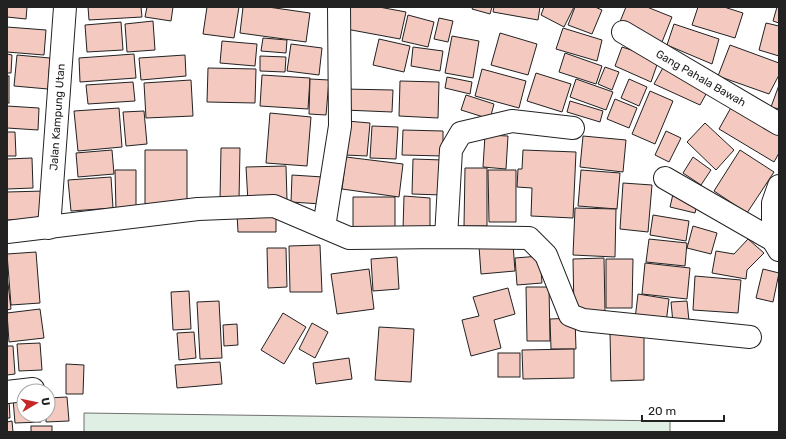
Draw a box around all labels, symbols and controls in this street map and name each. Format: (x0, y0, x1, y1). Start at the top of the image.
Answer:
street label: Gang Pahala Bawah (654, 47, 748, 109)
street label: Jalan Kampung Utan (47, 63, 68, 171)
north arrow (16, 383, 56, 423)
text: U (38, 397, 52, 406)
scale bar (642, 397, 724, 423)
text: 20 m (648, 404, 676, 418)

